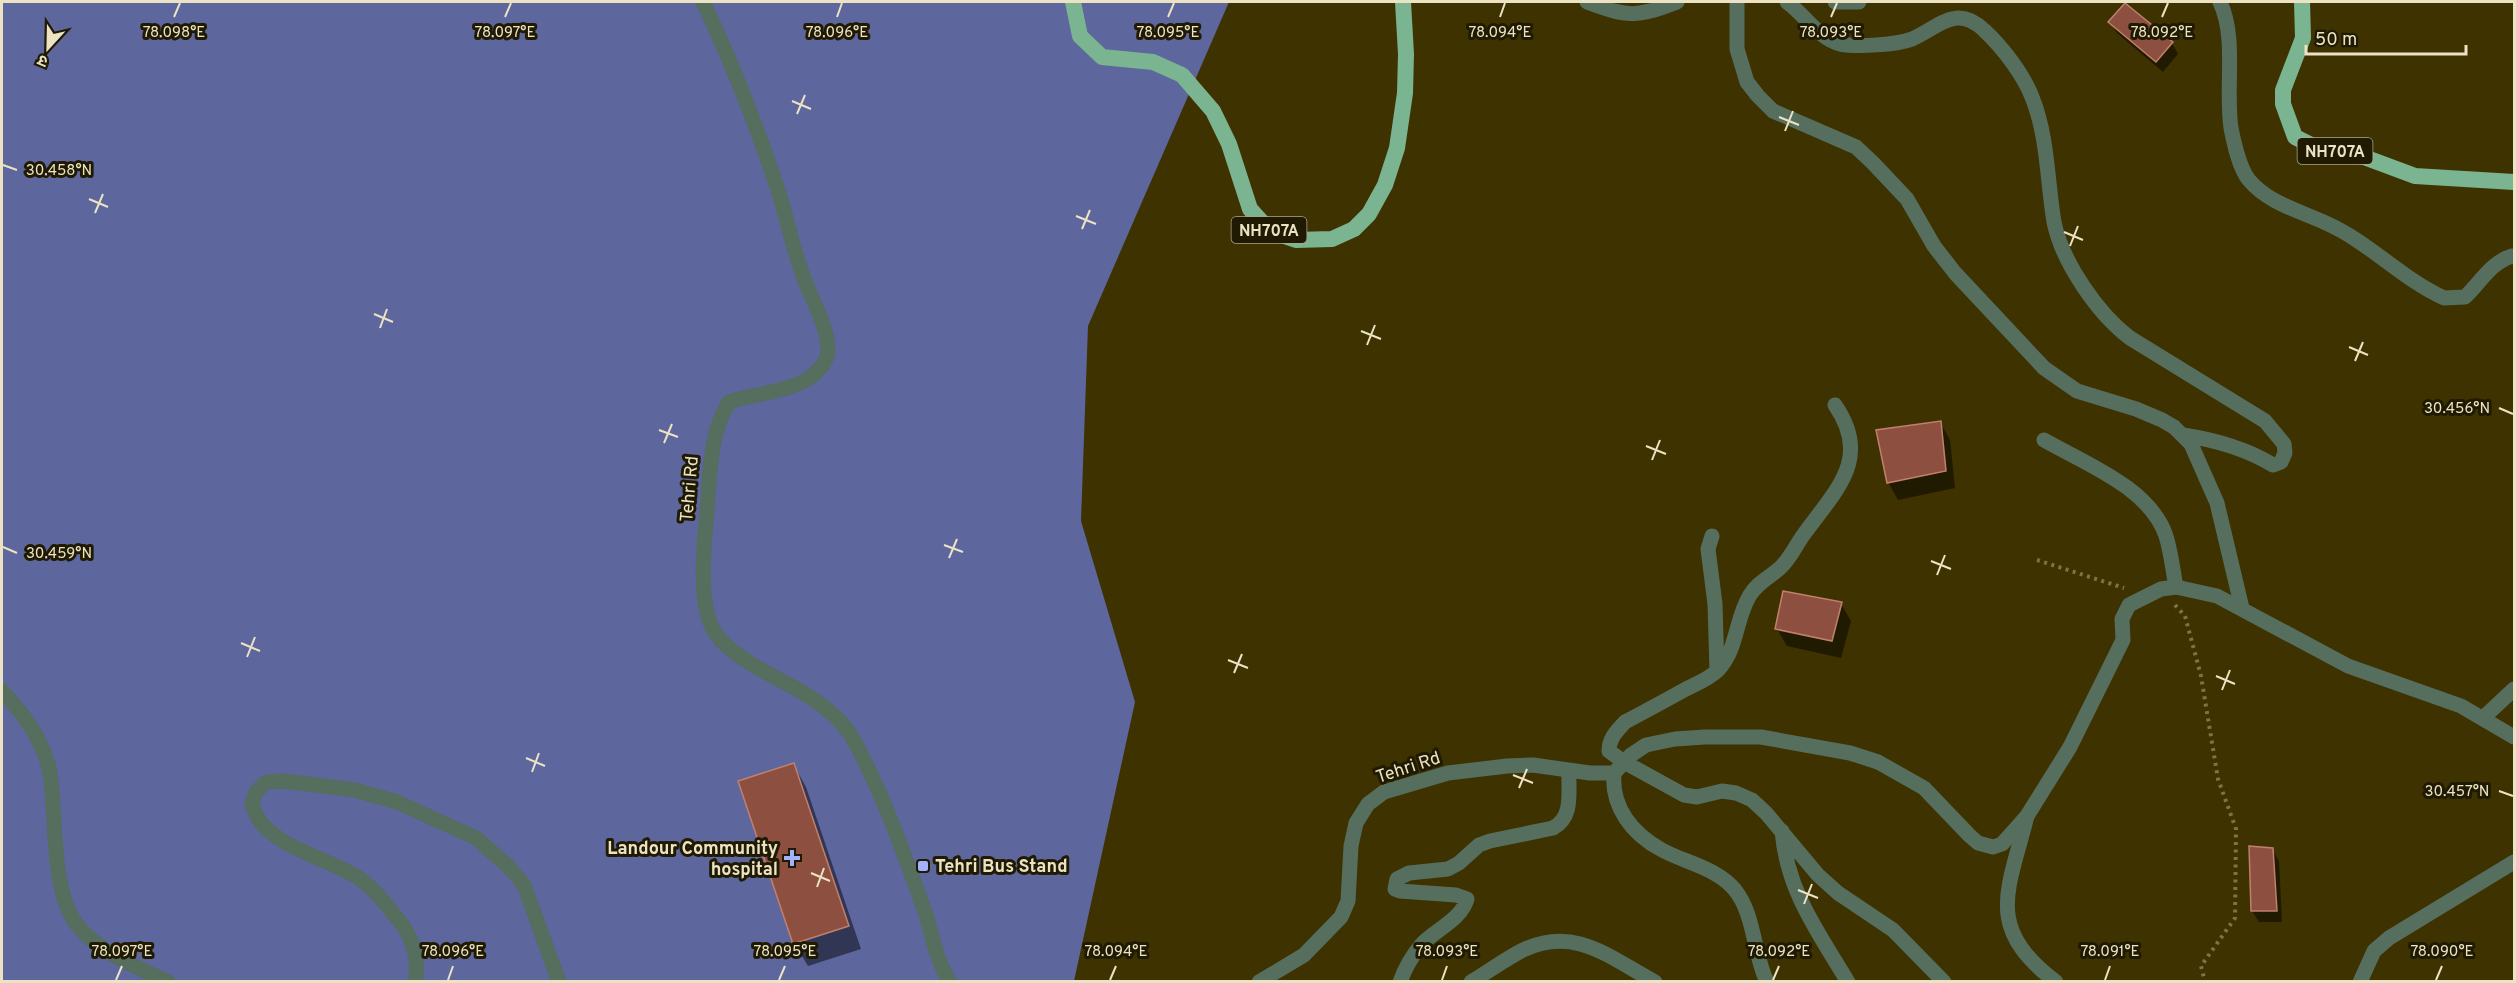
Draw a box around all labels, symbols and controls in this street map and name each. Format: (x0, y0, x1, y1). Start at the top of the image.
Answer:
north arrow (18, 18, 78, 78)
scale bar (2306, 18, 2466, 56)
text: 78.098°E (143, 24, 205, 43)
text: 78.097°E (475, 24, 535, 43)
text: 78.096°E (806, 24, 868, 43)
text: 78.095°E (1137, 24, 1199, 43)
text: 78.094°E (1469, 24, 1531, 43)
text: 78.093°E (1800, 24, 1862, 43)
text: 78.092°E (2131, 24, 2193, 43)
text: 50 m (2315, 29, 2357, 52)
text: उ (34, 49, 51, 71)
road number: NH707A (2298, 138, 2372, 164)
text: 30.458°N (26, 162, 92, 181)
road number: NH707A (1232, 217, 1306, 243)
text: 30.456°N (2424, 400, 2490, 419)
street label: Tehri Rd (676, 455, 705, 523)
text: 30.459°N (26, 545, 92, 564)
street label: Tehri Rd (1373, 747, 1444, 790)
text: 30.457°N (2425, 783, 2489, 802)
place label: Landour Community hospital (607, 838, 778, 882)
marker: Landour Community hospital (783, 849, 801, 867)
place label: Tehri Bus Stand (935, 856, 1068, 879)
marker: Tehri Bus Stand (916, 859, 930, 873)
text: 78.097°E (92, 943, 152, 962)
text: 78.096°E (422, 943, 484, 962)
text: 78.095°E (754, 943, 816, 962)
text: 78.094°E (1085, 943, 1147, 962)
text: 78.093°E (1416, 943, 1478, 962)
text: 78.092°E (1748, 943, 1810, 962)
text: 78.091°E (2080, 943, 2140, 962)
text: 78.090°E (2410, 943, 2474, 962)

